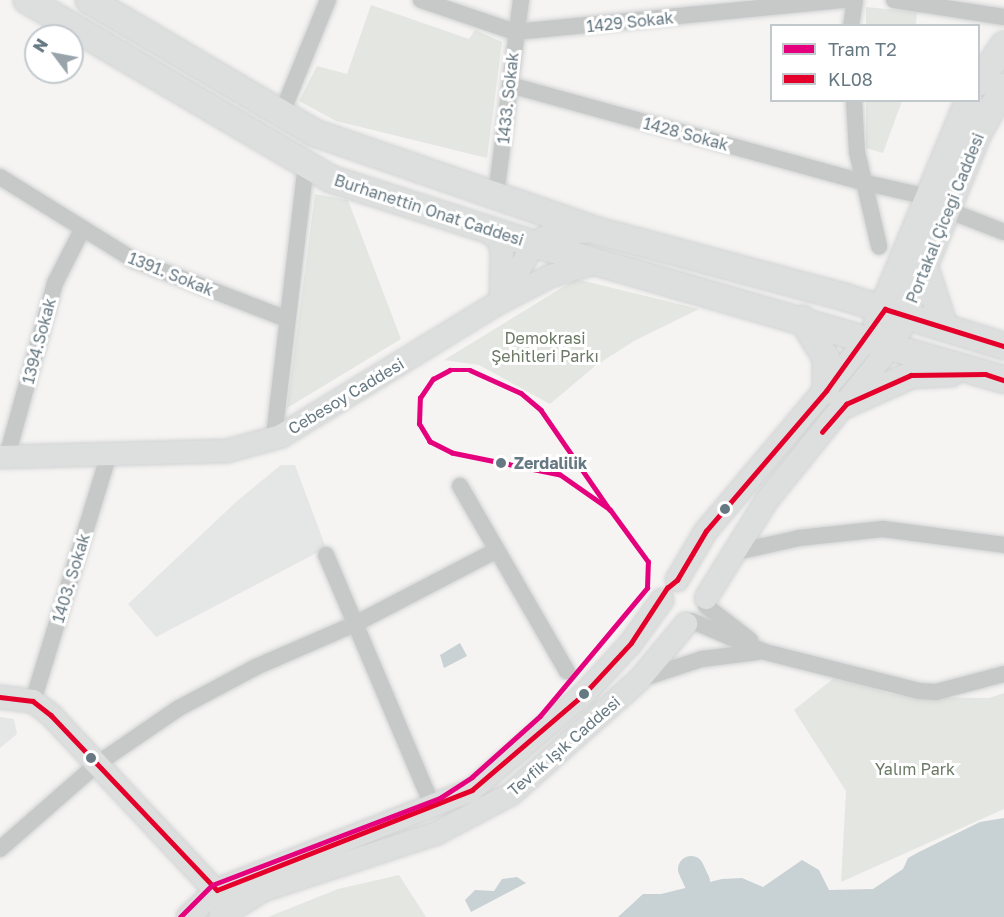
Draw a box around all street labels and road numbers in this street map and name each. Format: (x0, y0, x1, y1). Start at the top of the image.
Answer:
street label: 1429 Sokak (586, 8, 674, 36)
street label: 1433. Sokak (494, 51, 522, 145)
street label: 1428 Sokak (641, 113, 731, 155)
street label: Portakal Çiceği Caddesi (902, 130, 988, 306)
street label: Burhanettin Onat Caddesi (332, 170, 526, 250)
street label: 1391. Sokak (126, 248, 216, 300)
street label: 1394.Sokak (18, 296, 60, 386)
street label: Cebesoy Caddesi (285, 354, 407, 438)
street label: 1403. Sokak (48, 531, 94, 625)
street label: Tevfik Işık Caddesi (504, 692, 624, 800)

